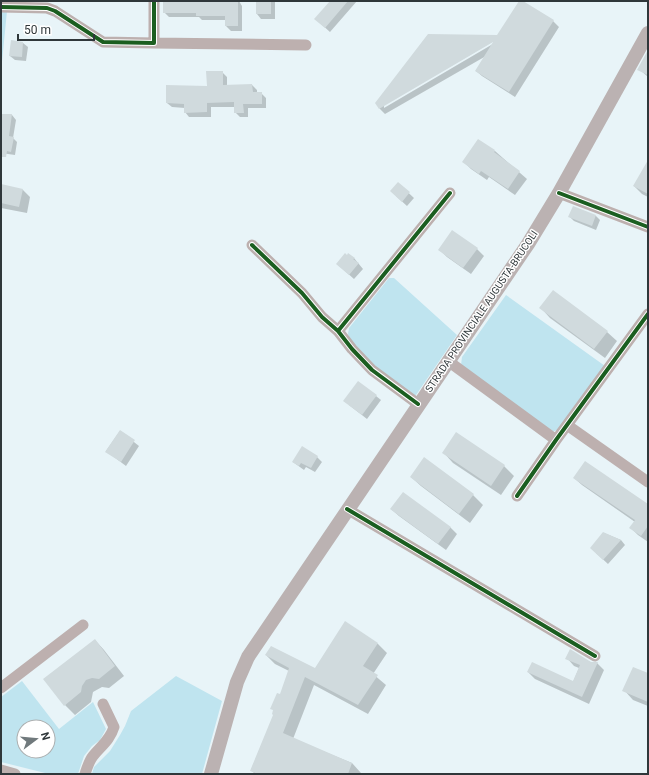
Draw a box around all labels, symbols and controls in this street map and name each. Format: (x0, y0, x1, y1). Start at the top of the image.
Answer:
scale bar (18, 16, 94, 42)
text: 50 m (24, 23, 51, 37)
street label: STRADA PROVINCIALE AUGUSTA-BRUCOLI (423, 228, 540, 394)
north arrow (16, 719, 56, 759)
text: N (38, 731, 53, 742)

